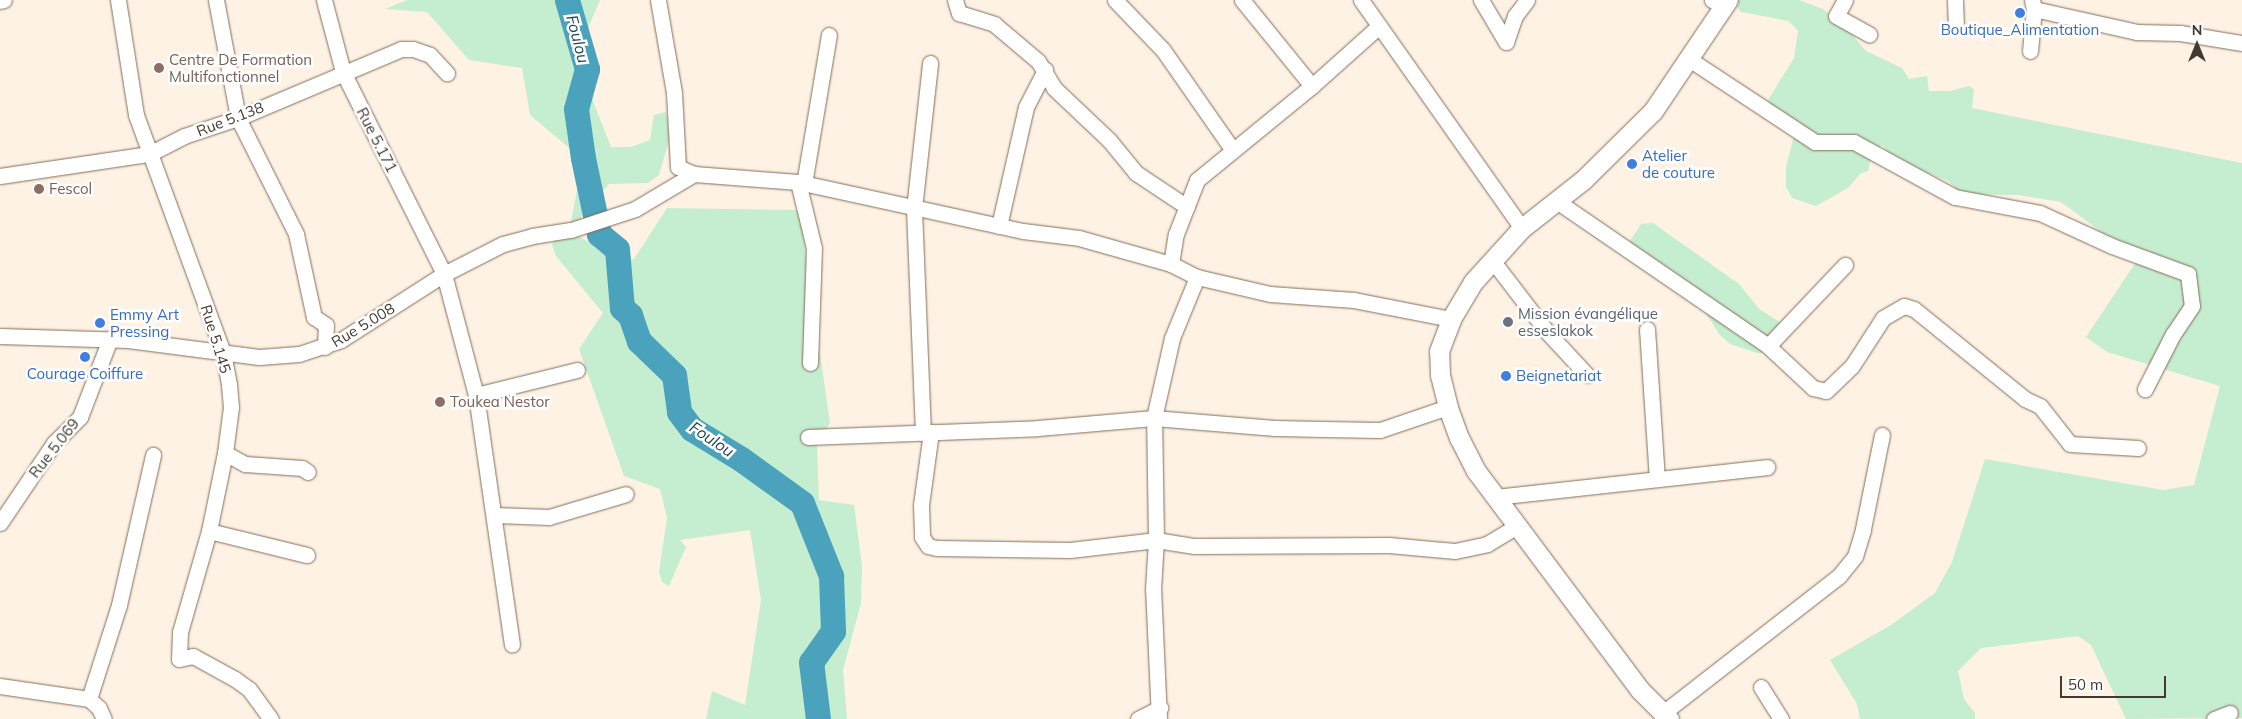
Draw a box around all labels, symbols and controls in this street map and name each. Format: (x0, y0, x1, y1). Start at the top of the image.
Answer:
marker: Boutique_Alimentation (2014, 7, 2026, 19)
water label: Foulou (562, 13, 594, 65)
north arrow (2172, 20, 2222, 70)
place label: Boutique_Alimentation (1941, 21, 2099, 39)
text: N (2192, 21, 2202, 39)
place label: Centre De Formation Multifonctionnel (169, 50, 312, 85)
marker: Centre De Formation Multifonctionnel (153, 62, 165, 74)
street label: Rue 5.138 (194, 98, 266, 140)
street label: Rue 5.171 (353, 104, 401, 176)
place label: Atelier de couture (1642, 146, 1715, 181)
marker: Atelier de couture (1626, 158, 1638, 170)
place label: Fescol (49, 180, 92, 198)
marker: Fescol (33, 183, 45, 195)
street label: Rue 5.008 (328, 299, 398, 351)
street label: Rue 5.145 (197, 303, 235, 375)
place label: Mission évangélique esseslakok (1518, 304, 1658, 339)
place label: Emmy Art Pressing (110, 305, 179, 340)
marker: Mission évangélique esseslakok (1502, 316, 1514, 328)
marker: Emmy Art Pressing (94, 317, 106, 329)
marker: Courage Coiffure (79, 351, 91, 363)
place label: Courage Coiffure (27, 365, 143, 383)
place label: Beignetariat (1516, 367, 1601, 385)
marker: Beignetariat (1500, 370, 1512, 382)
place label: Toukea Nestor (450, 393, 550, 411)
marker: Toukea Nestor (434, 396, 446, 408)
street label: Rue 5.069 (25, 415, 83, 481)
water label: Foulou (686, 417, 738, 461)
scale bar (2062, 666, 2168, 698)
text: 50 m (2068, 675, 2103, 694)

